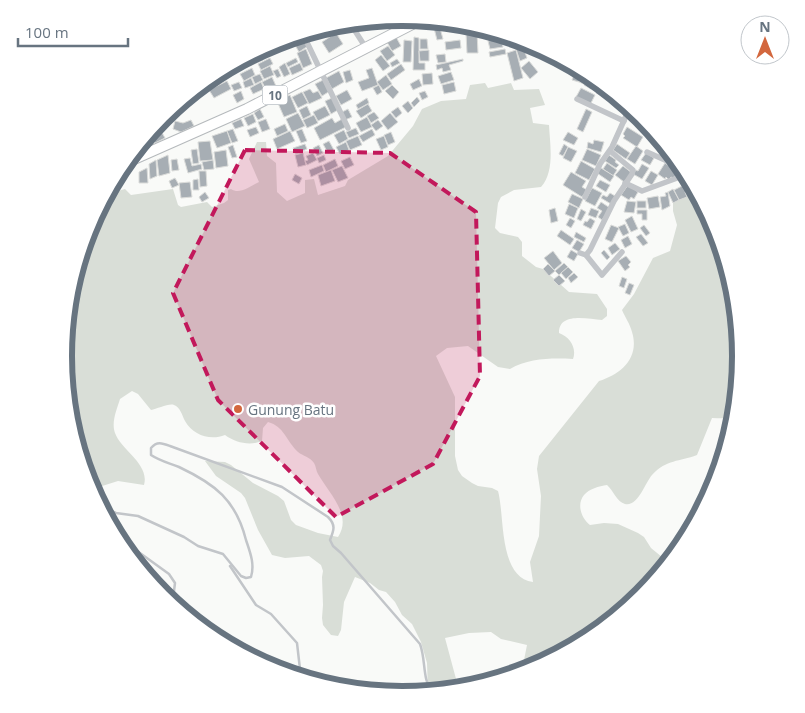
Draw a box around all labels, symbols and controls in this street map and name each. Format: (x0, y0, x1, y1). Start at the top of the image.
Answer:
scale bar (18, 15, 128, 47)
north arrow (740, 15, 790, 65)
text: N (759, 17, 771, 36)
text: 100 m (25, 22, 69, 42)
road number: 10 (262, 86, 288, 104)
place label: Gunung Batu (248, 400, 334, 419)
marker: Gunung Batu (232, 403, 244, 415)

